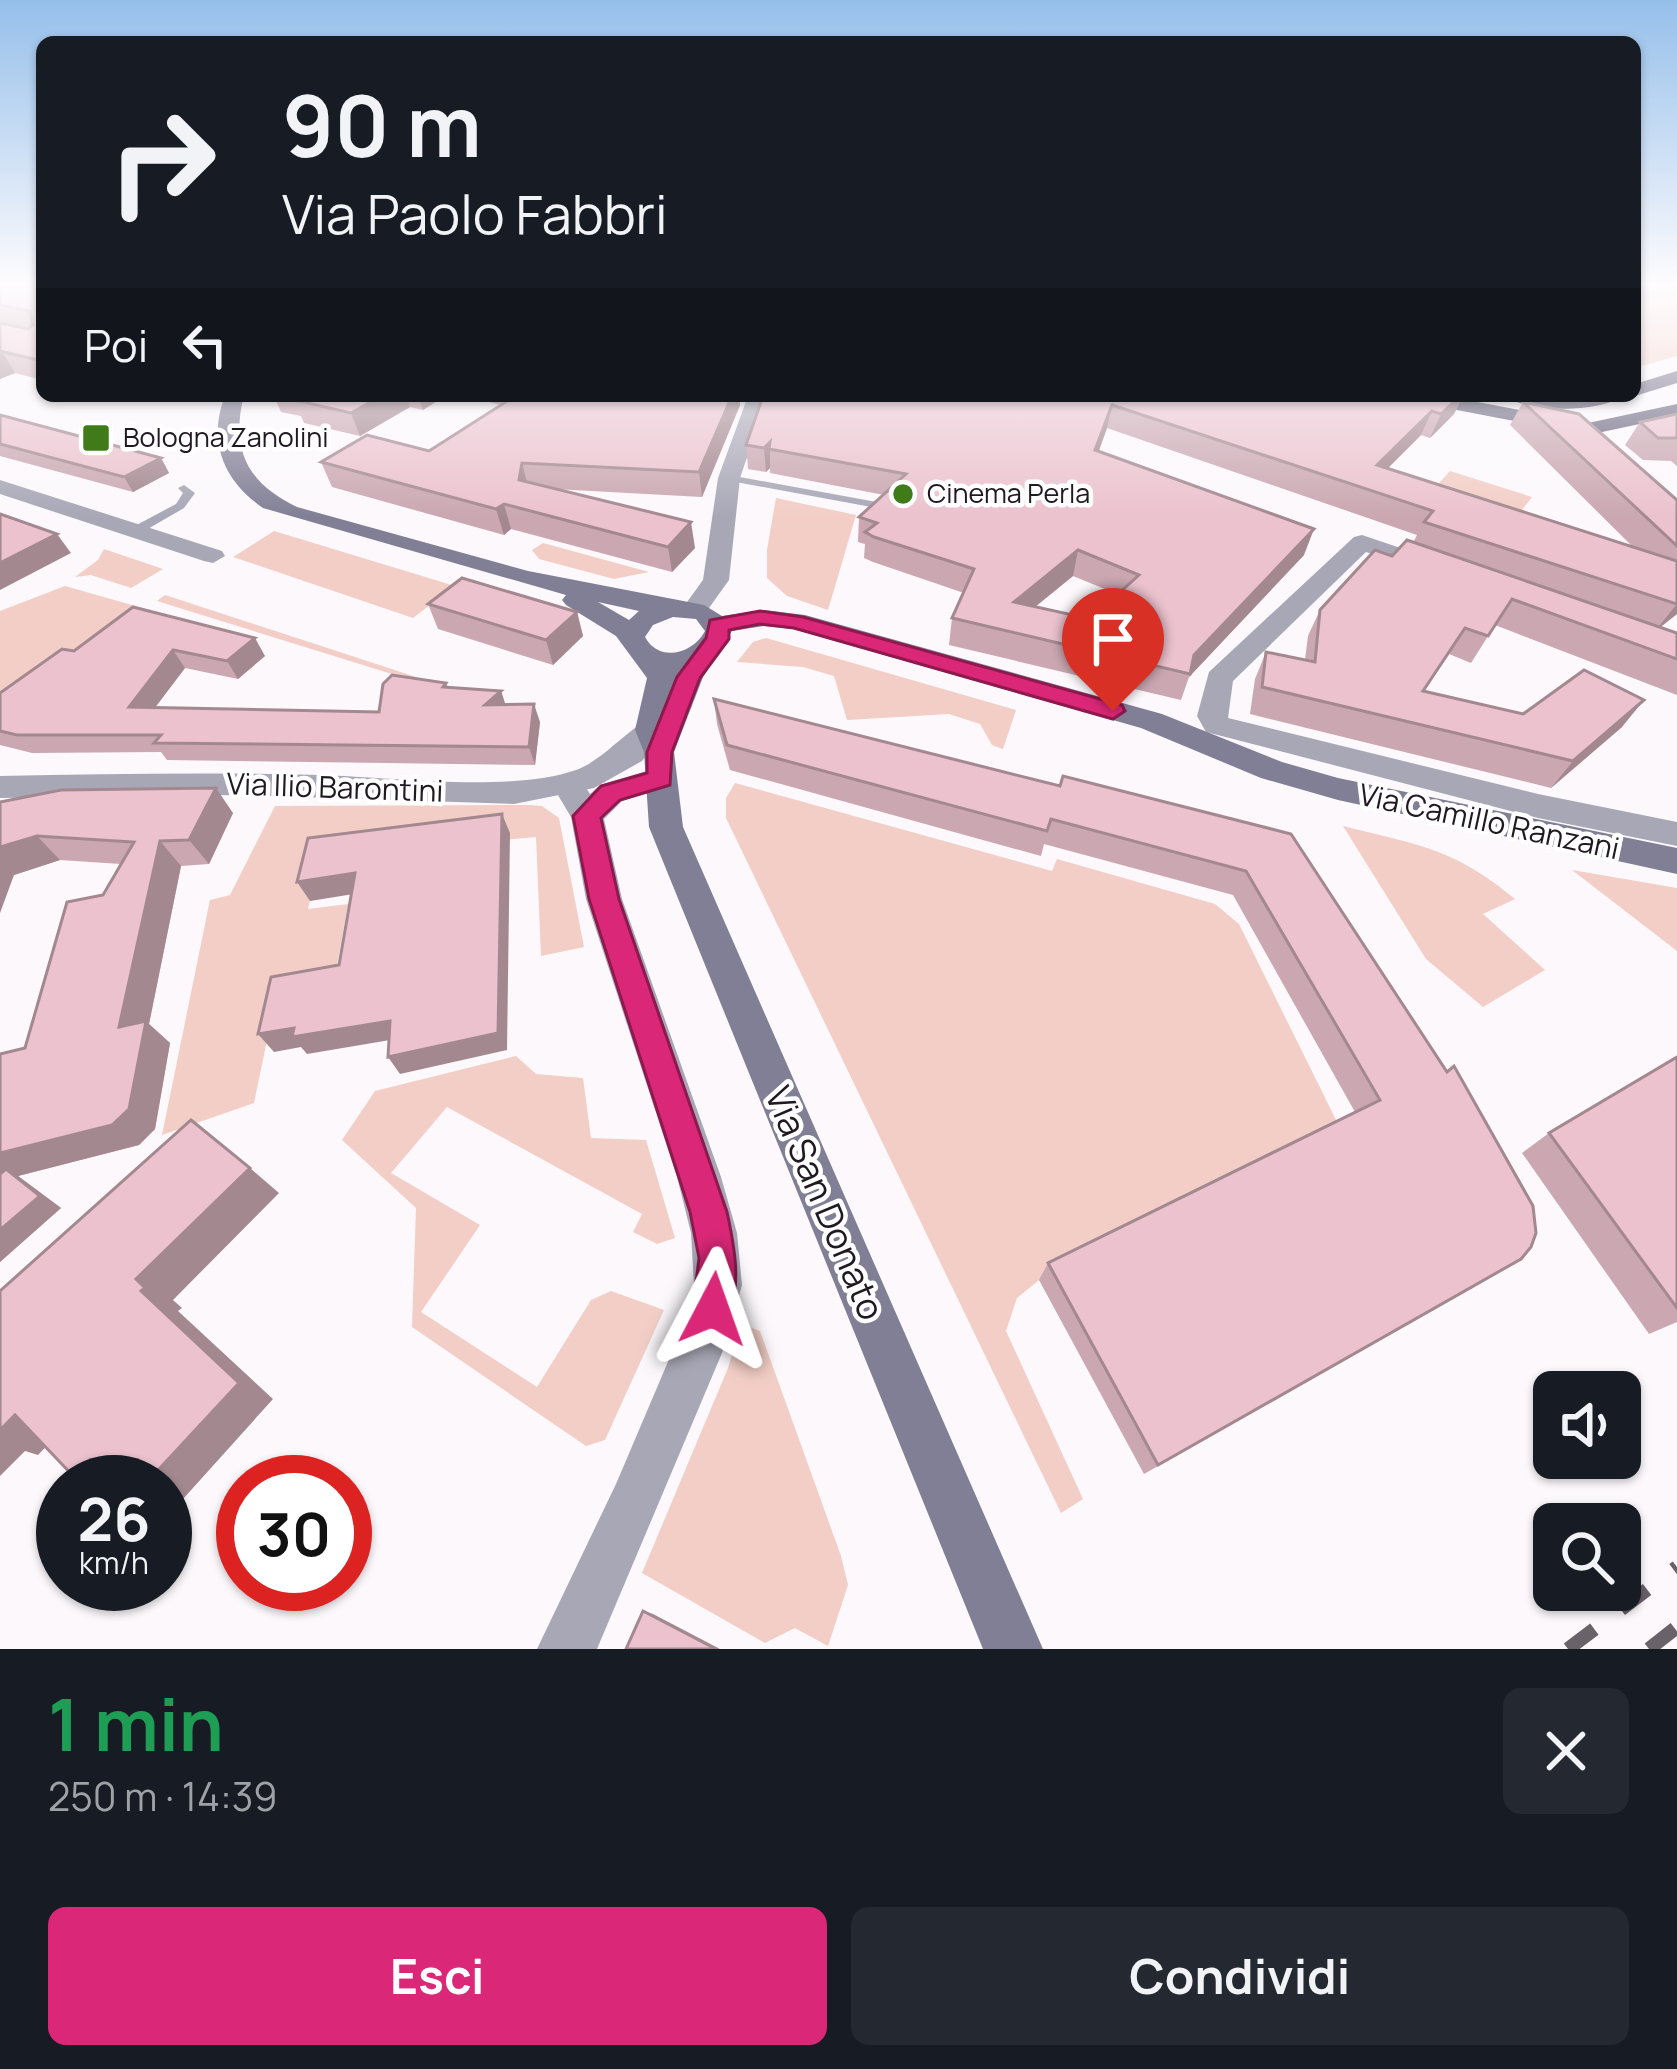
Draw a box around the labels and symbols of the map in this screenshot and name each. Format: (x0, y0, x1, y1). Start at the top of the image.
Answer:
place label: Bologna Zanolini (123, 418, 329, 455)
marker: Bologna Zanolini (80, 422, 112, 454)
place label: Cinema Perla (927, 474, 1090, 511)
marker: Cinema Perla (890, 481, 916, 507)
pin (1062, 588, 1164, 711)
street label: Via Ilio Barontini (226, 762, 444, 811)
street label: Via Camillo Ranzani (1355, 773, 1623, 868)
street label: Via San Donato (754, 1079, 897, 1327)
position arrow (650, 1246, 776, 1372)
speed limit sign: 30 (216, 1455, 372, 1611)

